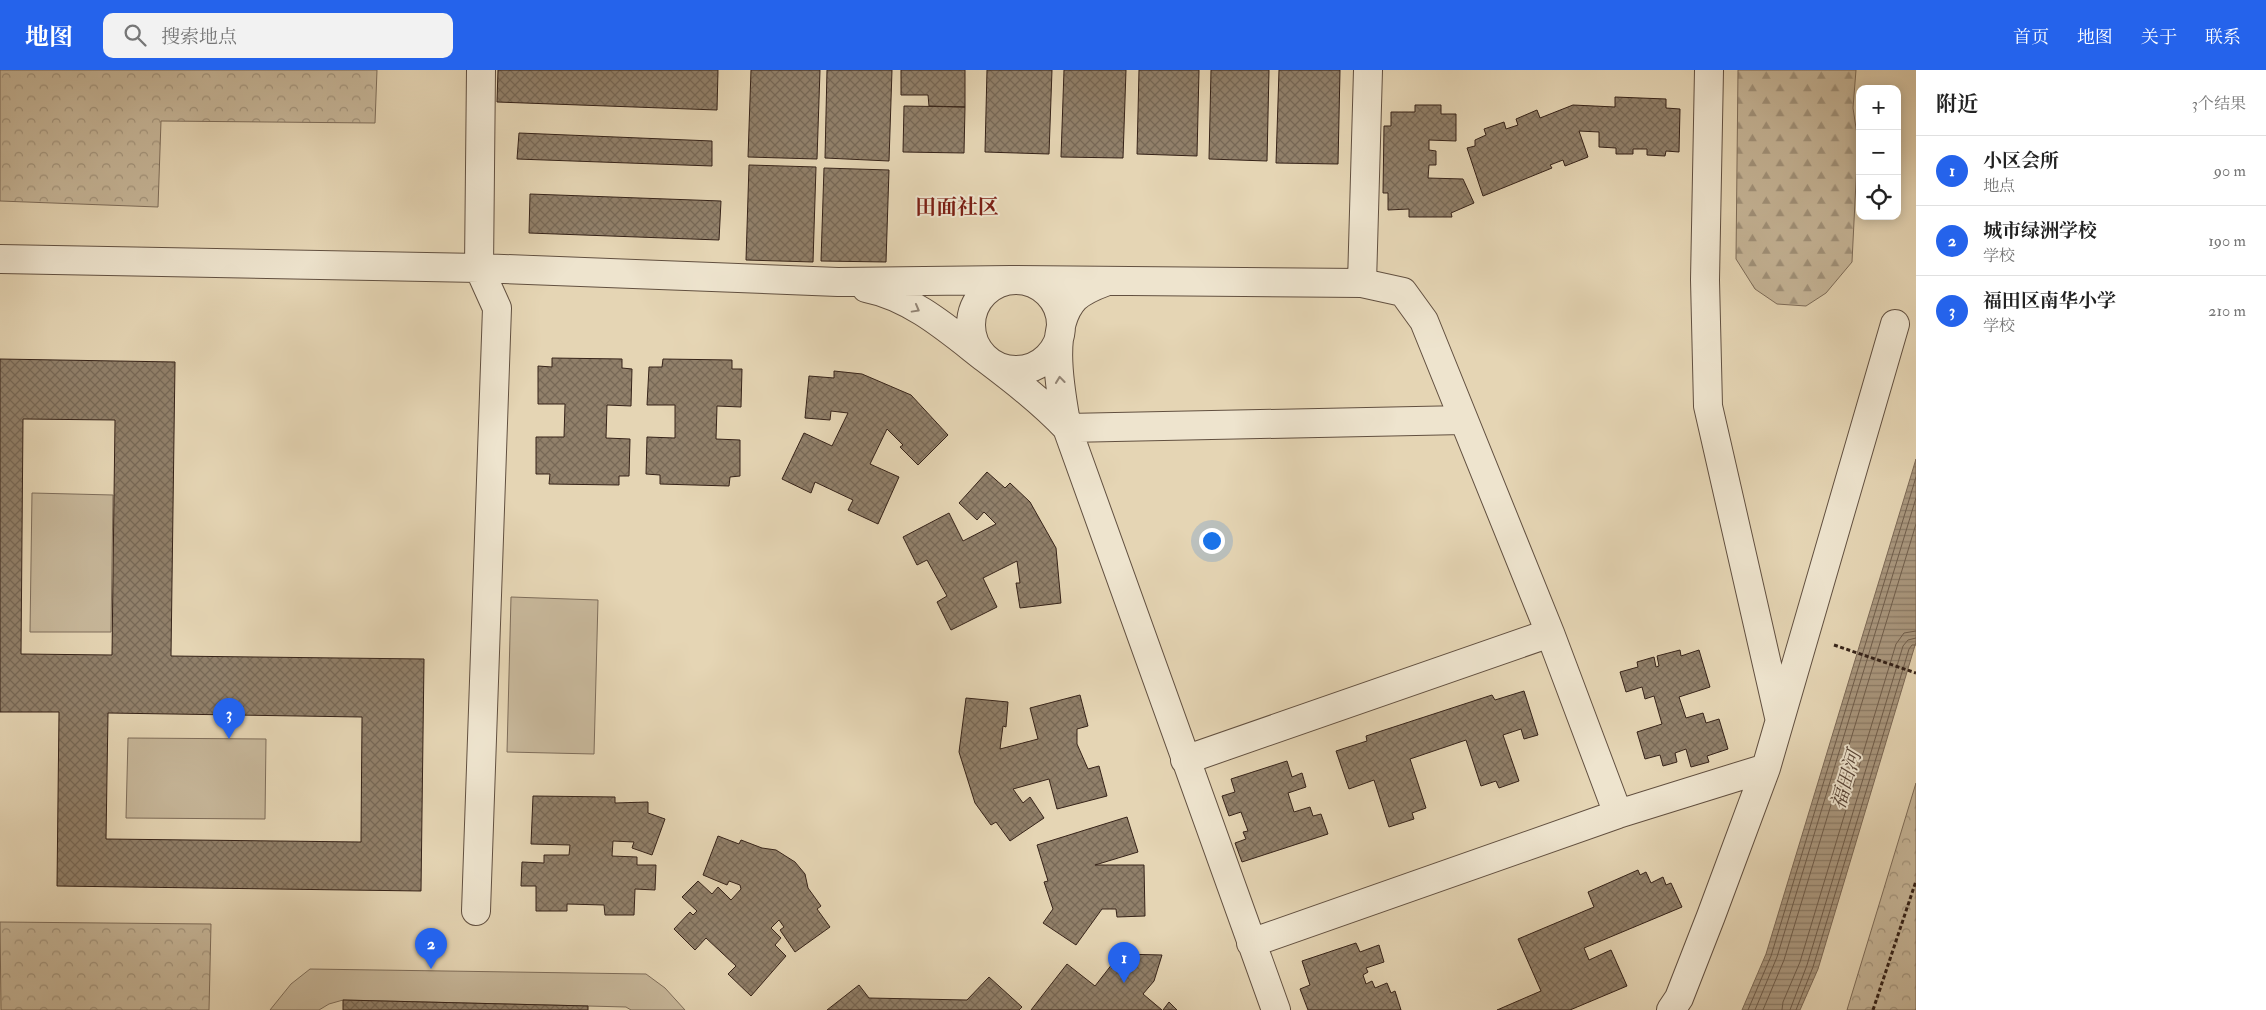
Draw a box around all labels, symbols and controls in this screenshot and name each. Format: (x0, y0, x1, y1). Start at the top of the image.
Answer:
search box (103, 13, 453, 58)
icon: search (121, 21, 149, 49)
text: 地图 (25, 22, 73, 53)
text: 搜索地点 (161, 25, 237, 49)
text: 首页 (2013, 26, 2049, 49)
text: 地图 (2077, 26, 2113, 49)
text: 关于 (2141, 26, 2177, 49)
text: 联系 (2205, 26, 2241, 49)
map controls (1856, 85, 1901, 220)
button: + (1856, 85, 1901, 130)
text: 附近 (1936, 91, 1978, 118)
text: 3个结果 (2192, 94, 2246, 114)
button: − (1856, 130, 1901, 175)
text: 小区会所 (1983, 149, 2059, 173)
text: 1 (1949, 161, 1955, 181)
text: 90 m (2214, 161, 2246, 181)
button: locate (1856, 175, 1901, 220)
text: 地点 (1983, 176, 2015, 196)
district label: 田面社区 (915, 194, 999, 221)
text: 城市绿洲学校 (1983, 219, 2097, 243)
text: 2 (1948, 231, 1956, 251)
text: 190 m (2208, 231, 2246, 251)
text: 学校 (1983, 246, 2015, 266)
text: 福田区南华小学 (1983, 289, 2116, 313)
text: 3 (1949, 301, 1955, 321)
text: 210 m (2208, 301, 2246, 321)
one-way arrow (911, 303, 920, 313)
text: 学校 (1983, 316, 2015, 336)
one-way arrow (1055, 376, 1066, 384)
your location (1199, 528, 1225, 554)
pin: 3 (213, 698, 245, 739)
water label: 福田河 (1825, 745, 1868, 812)
pin: 2 (415, 928, 447, 969)
pin: 1 (1108, 942, 1140, 983)

